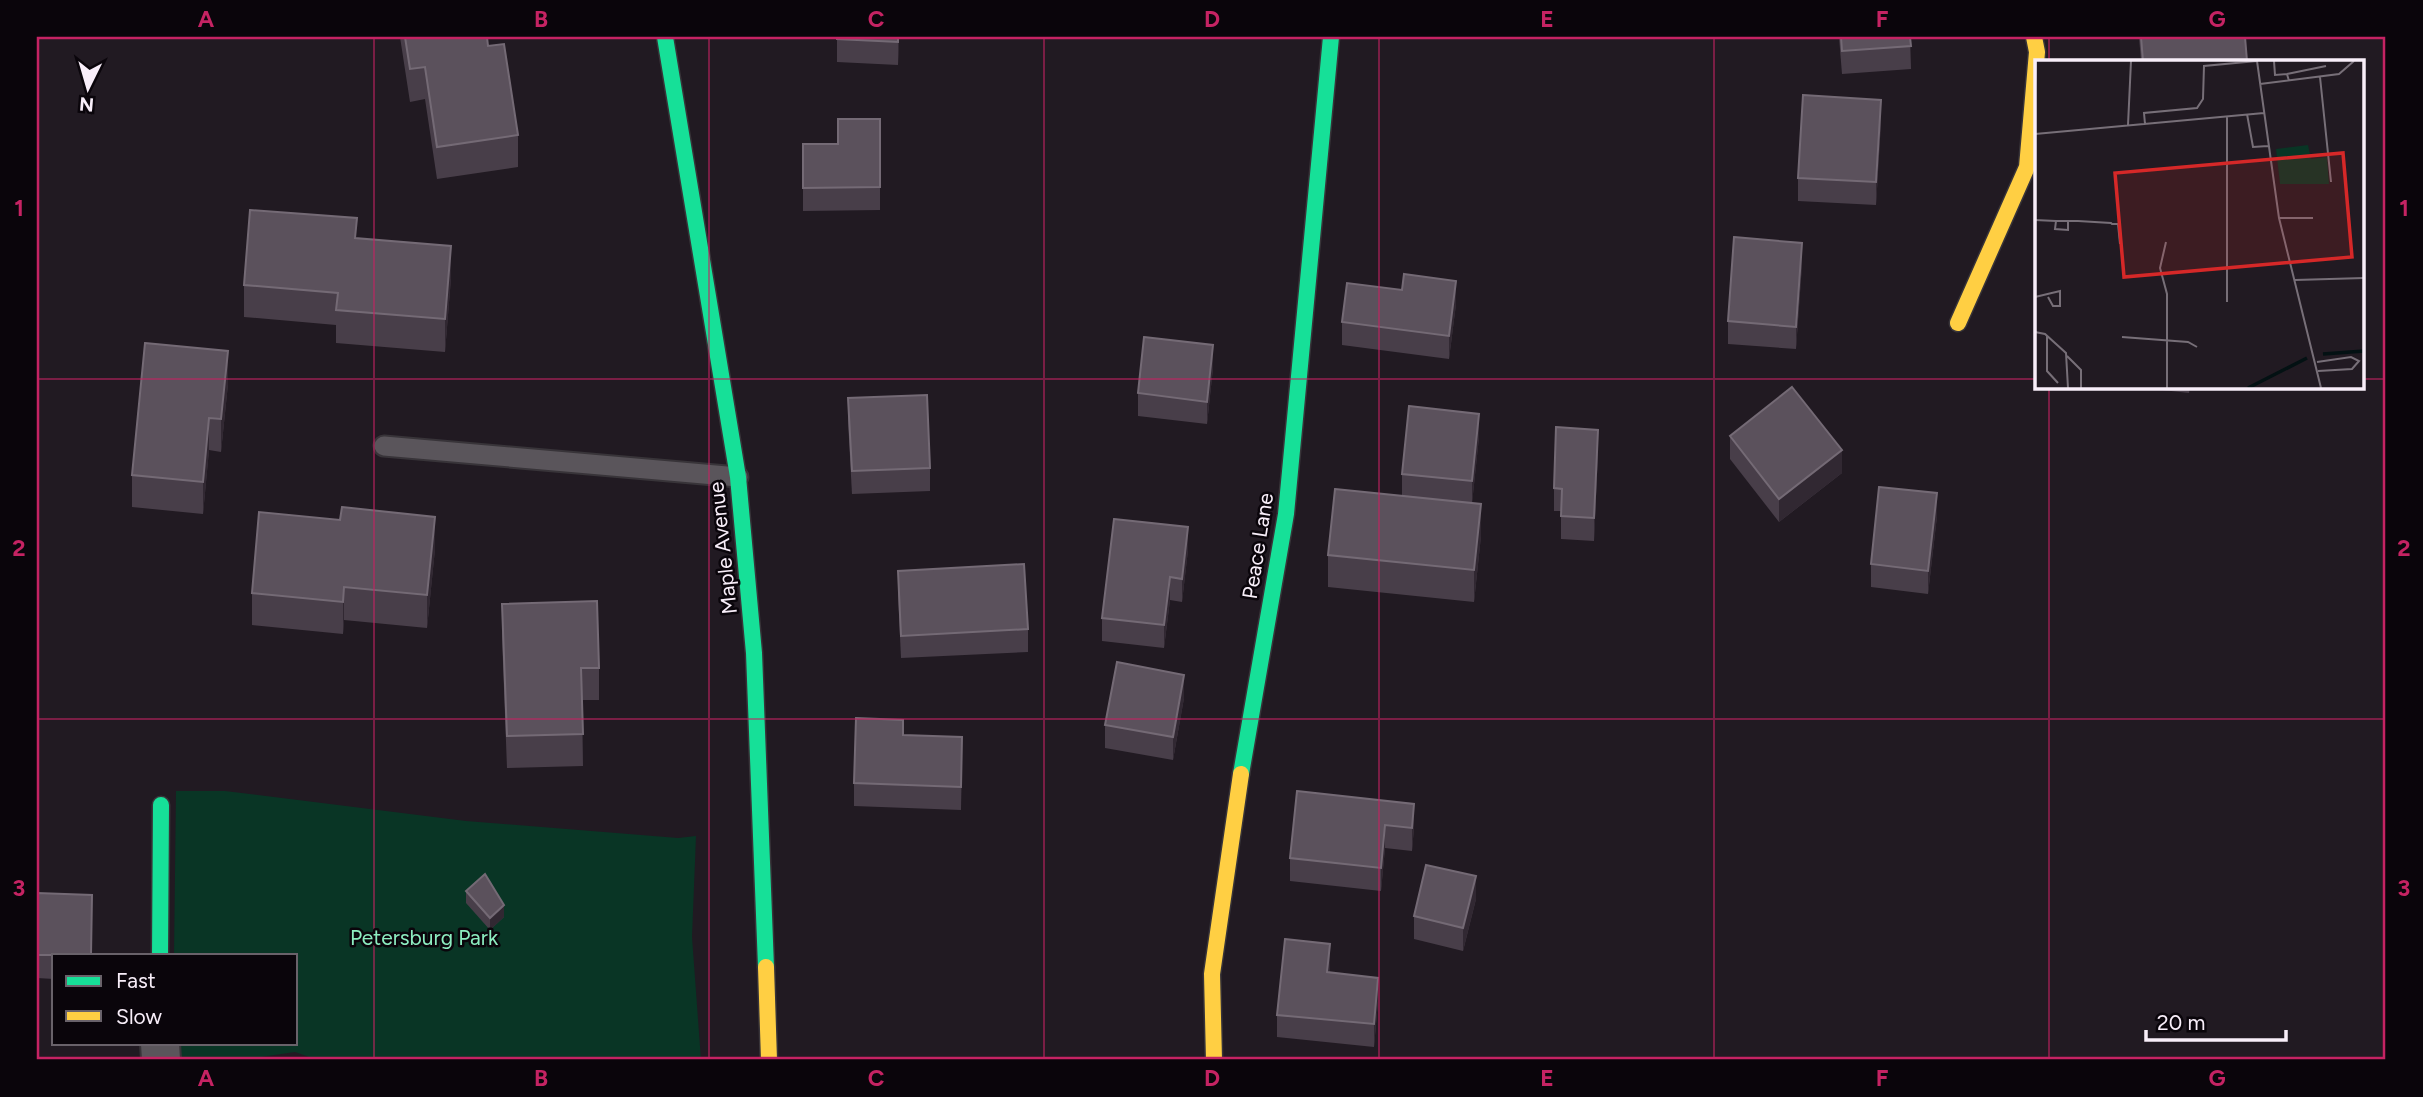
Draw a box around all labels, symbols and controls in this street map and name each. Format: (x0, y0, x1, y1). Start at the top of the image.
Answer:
text: A (198, 5, 215, 33)
text: B (534, 5, 548, 33)
text: C (868, 5, 885, 33)
text: D (1204, 5, 1220, 33)
text: E (1540, 5, 1554, 33)
text: F (1876, 5, 1889, 33)
text: G (2208, 5, 2226, 33)
north arrow (52, 52, 122, 122)
inset map (2035, 60, 2364, 388)
text: N (78, 92, 95, 117)
text: 1 (14, 194, 24, 222)
text: 1 (2399, 194, 2409, 222)
street label: Maple Avenue (703, 481, 742, 616)
street label: Peace Lane (1237, 491, 1278, 601)
text: 2 (12, 534, 26, 562)
text: 2 (2397, 534, 2411, 562)
text: 3 (13, 874, 25, 902)
text: 3 (2398, 874, 2410, 902)
park label: Petersburg Park (350, 925, 499, 950)
legend (52, 954, 298, 1044)
text: Fast (116, 968, 156, 993)
scale bar (2146, 999, 2286, 1043)
text: Slow (116, 1004, 162, 1029)
text: 20 m (2157, 1010, 2205, 1035)
text: A (198, 1064, 215, 1092)
text: B (534, 1064, 548, 1092)
text: C (868, 1064, 885, 1092)
text: D (1204, 1064, 1220, 1092)
text: E (1540, 1064, 1554, 1092)
text: F (1876, 1064, 1889, 1092)
text: G (2208, 1064, 2226, 1092)

